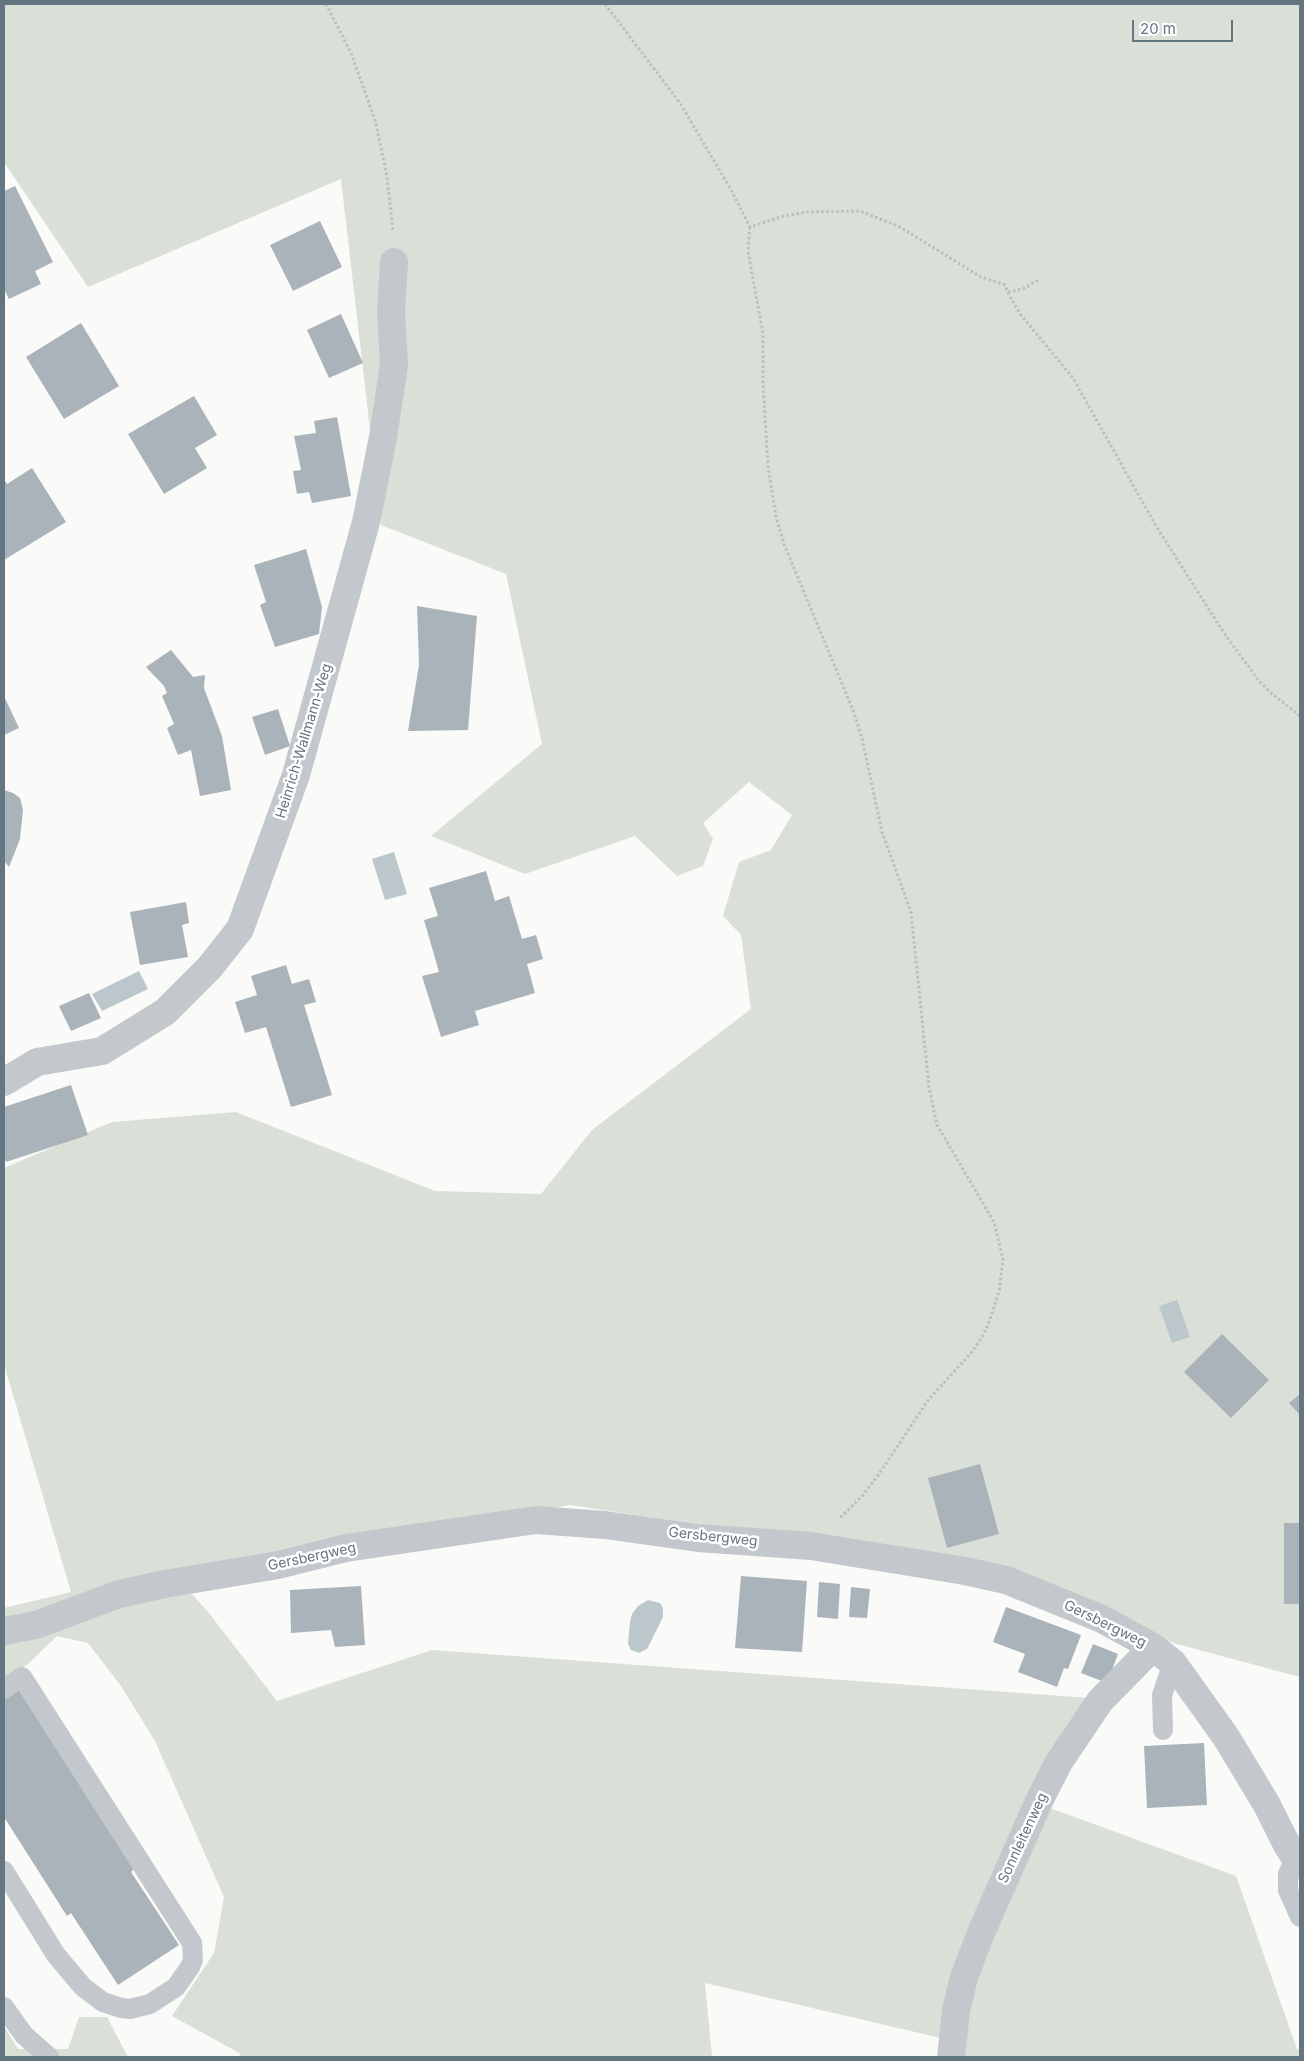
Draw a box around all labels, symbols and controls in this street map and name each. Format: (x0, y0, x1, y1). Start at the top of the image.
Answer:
scale bar (1134, 10, 1235, 42)
text: 20 m (1140, 19, 1176, 38)
street label: Heinrich-Wallmann-Weg (272, 662, 336, 820)
street label: Gersbergweg (668, 1524, 758, 1550)
street label: Gersbergweg (266, 1539, 358, 1575)
street label: Gersbergweg (1061, 1597, 1149, 1651)
street label: Sonnleitenweg (995, 1790, 1051, 1886)

